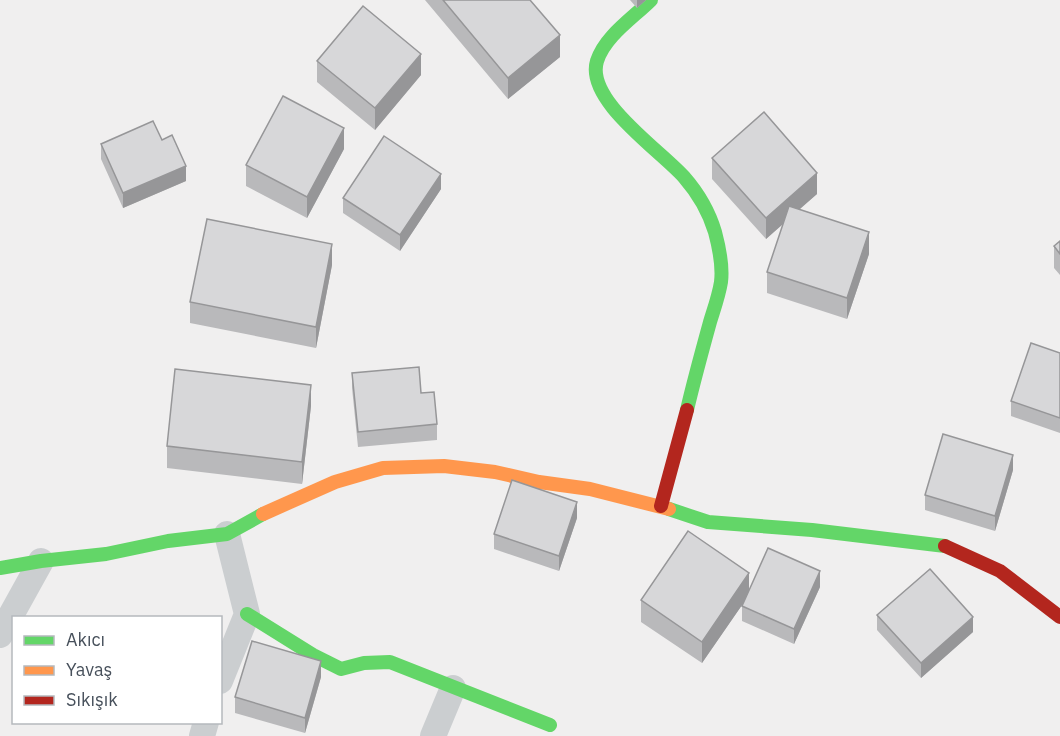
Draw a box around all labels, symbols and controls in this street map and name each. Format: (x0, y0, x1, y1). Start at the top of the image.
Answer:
legend (12, 616, 222, 724)
text: Akıcı (66, 628, 105, 651)
text: Yavaş (66, 658, 112, 681)
text: Sıkışık (66, 688, 118, 711)

